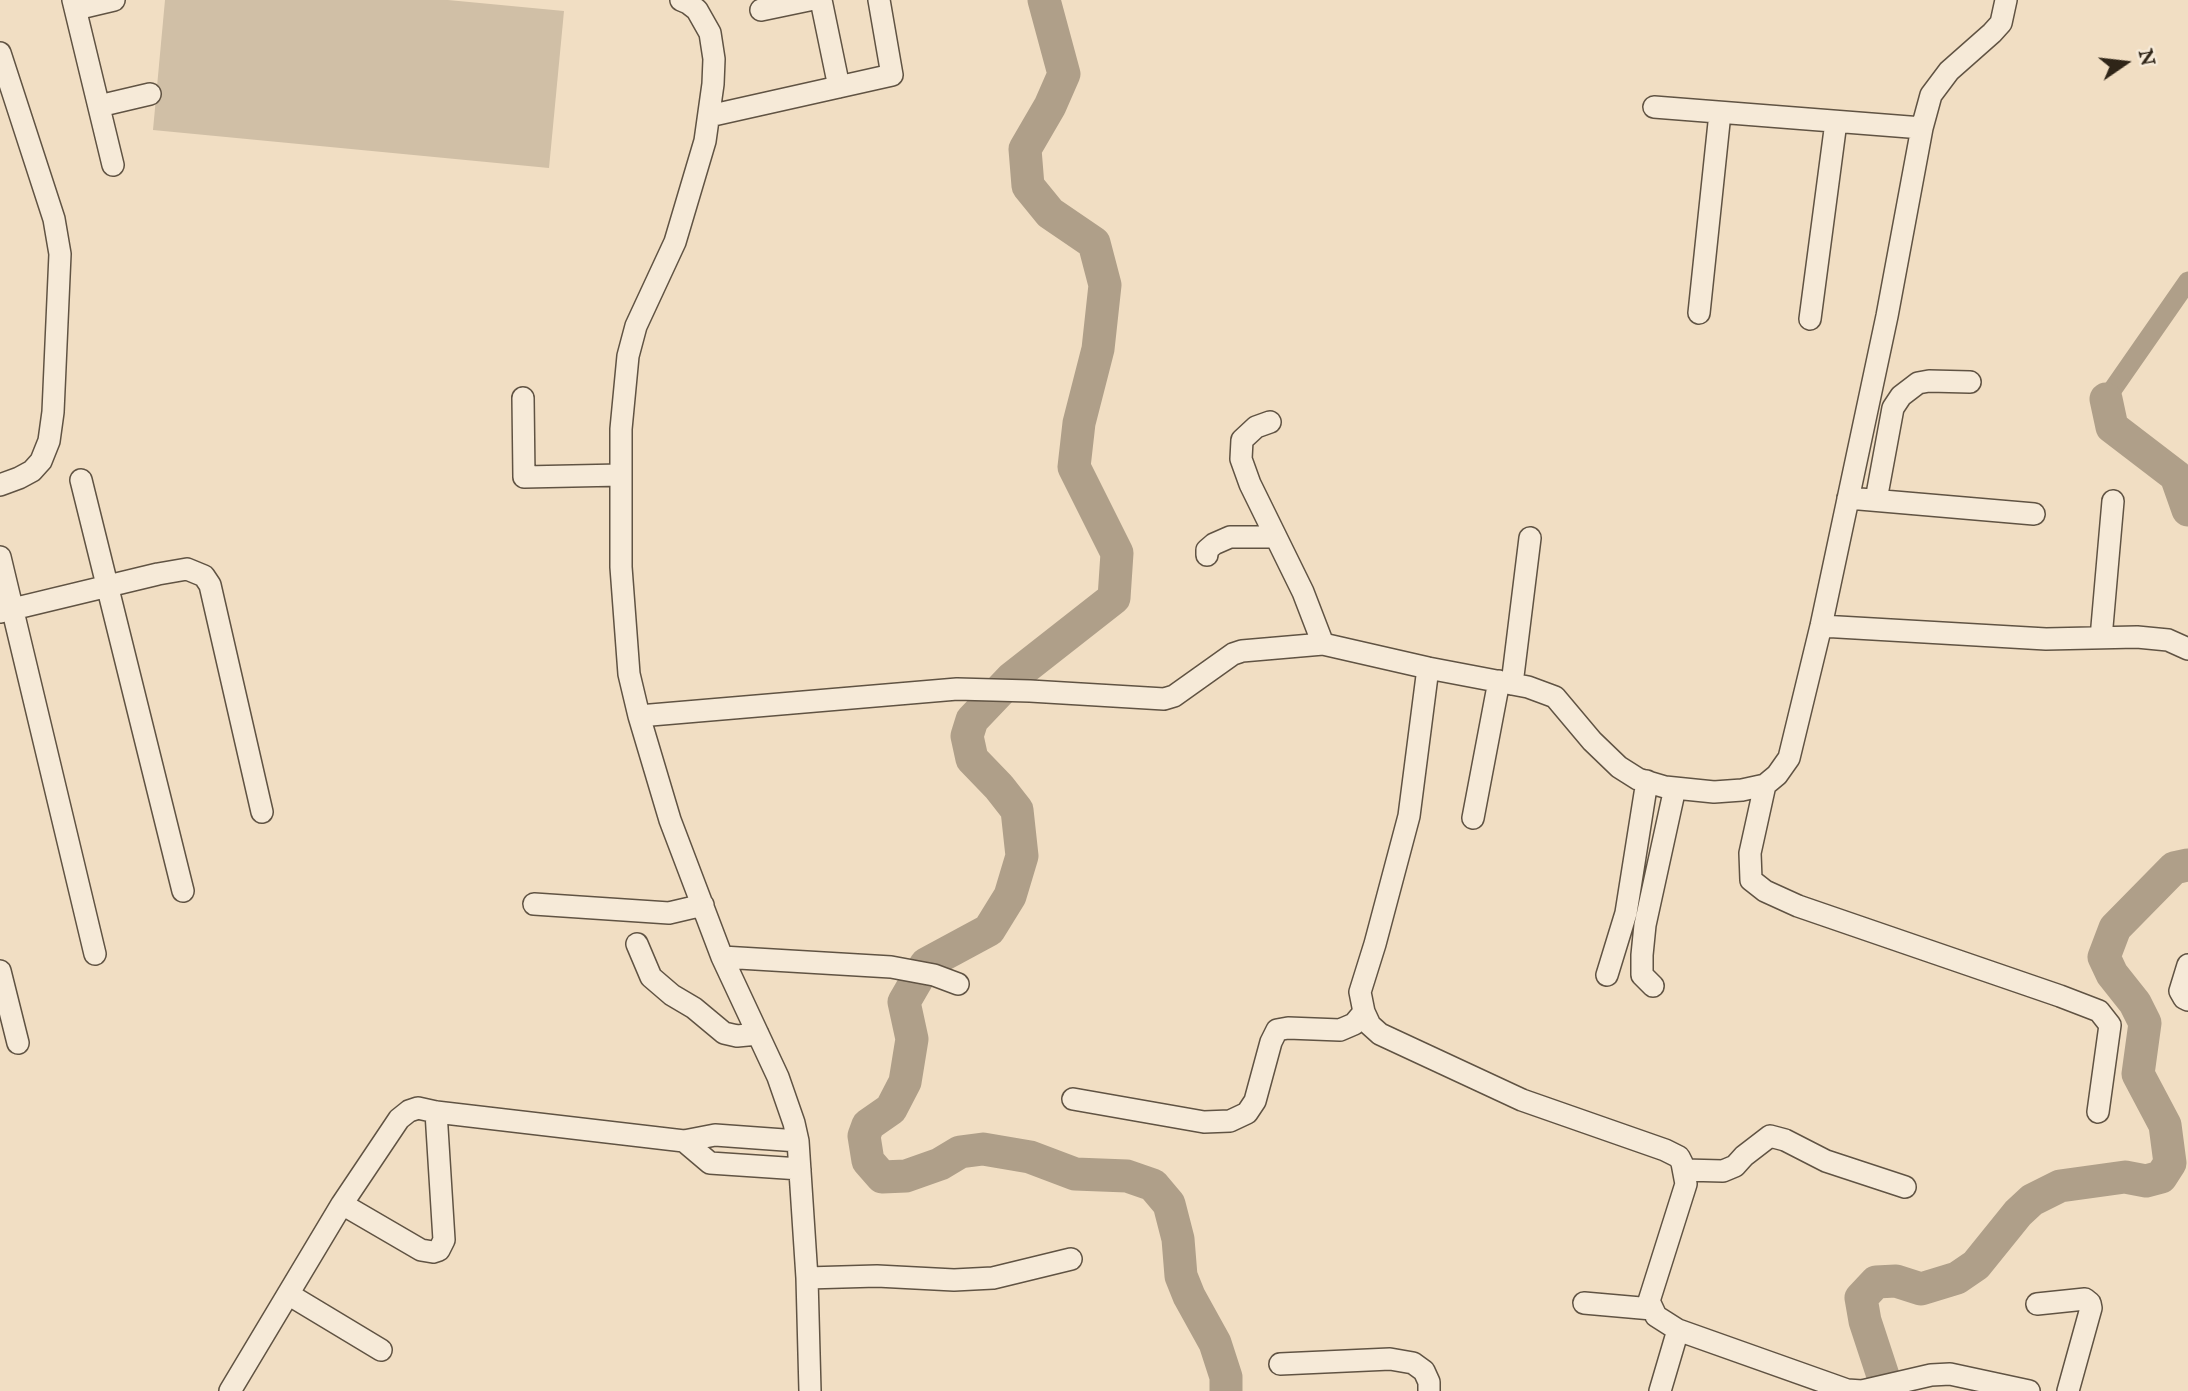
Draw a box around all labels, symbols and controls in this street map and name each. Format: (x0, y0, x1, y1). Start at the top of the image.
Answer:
north arrow (2090, 28, 2160, 98)
text: N (2132, 47, 2159, 69)

